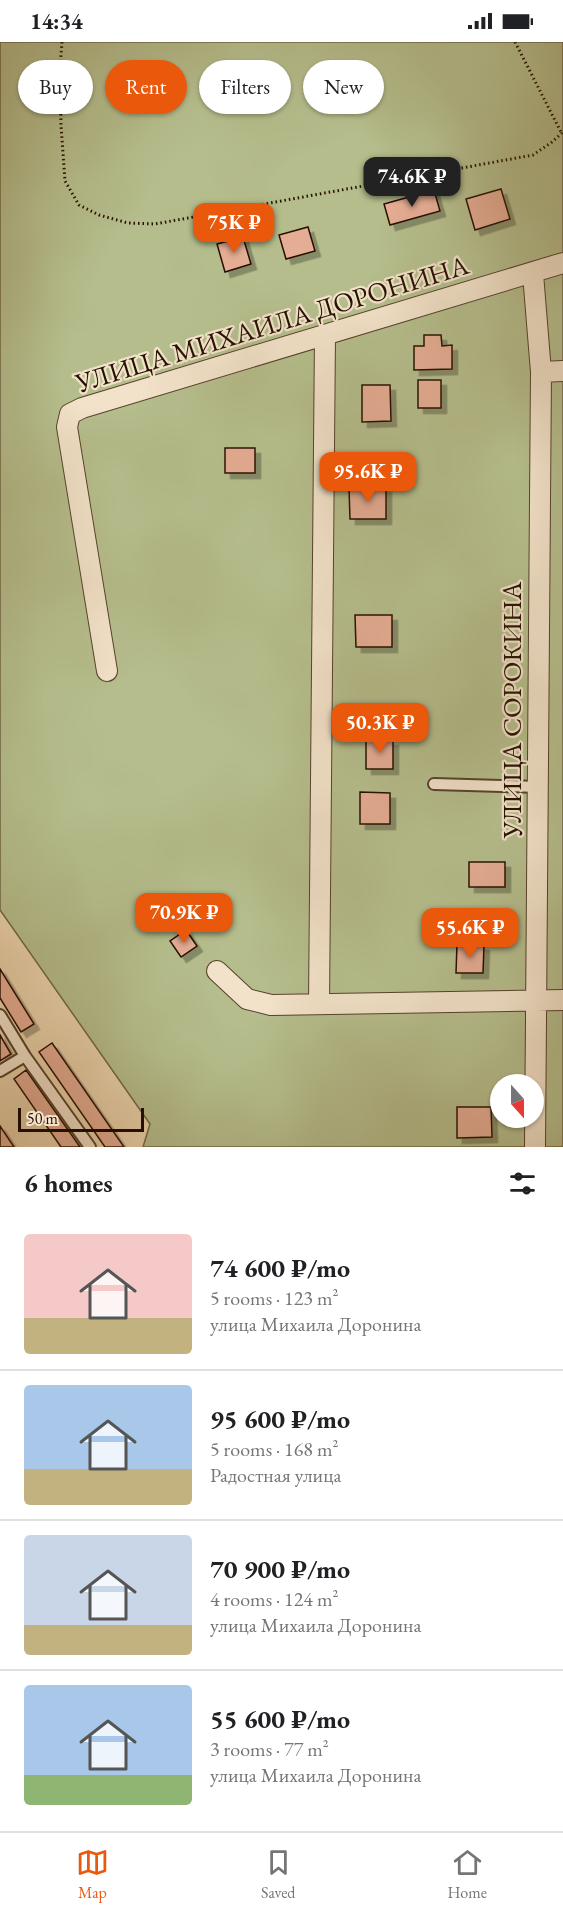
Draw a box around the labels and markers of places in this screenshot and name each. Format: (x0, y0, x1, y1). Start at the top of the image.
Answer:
pin: 74.6K ₽ (357, 157, 467, 208)
pin: 75K ₽ (192, 203, 276, 254)
pin: 95.6K ₽ (313, 452, 423, 503)
pin: 50.3K ₽ (325, 703, 435, 754)
pin: 70.9K ₽ (129, 893, 239, 944)
pin: 55.6K ₽ (415, 908, 525, 959)

